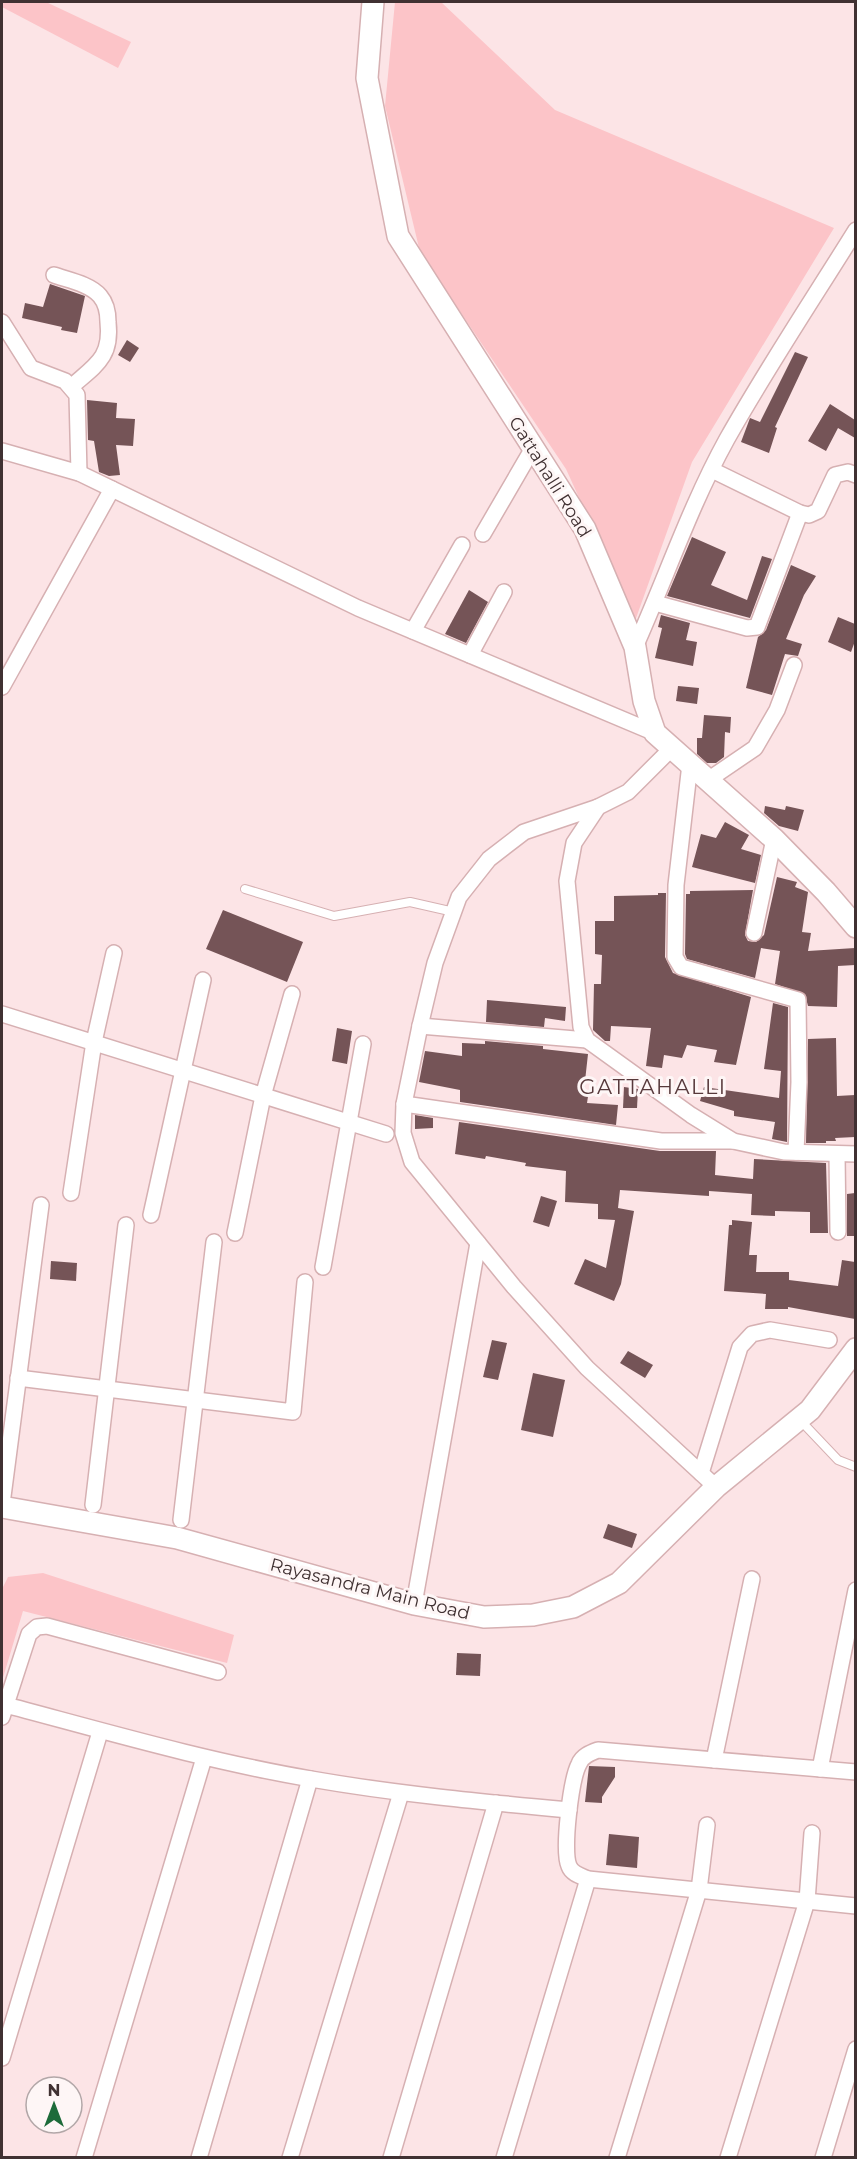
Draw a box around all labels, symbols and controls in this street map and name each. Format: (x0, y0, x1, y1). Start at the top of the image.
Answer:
street label: Gattahalli Road (504, 413, 596, 541)
district label: GATTAHALLI (579, 1074, 727, 1099)
street label: Rayasandra Main Road (268, 1553, 472, 1625)
north arrow (24, 2075, 84, 2135)
text: N (48, 2081, 60, 2100)

